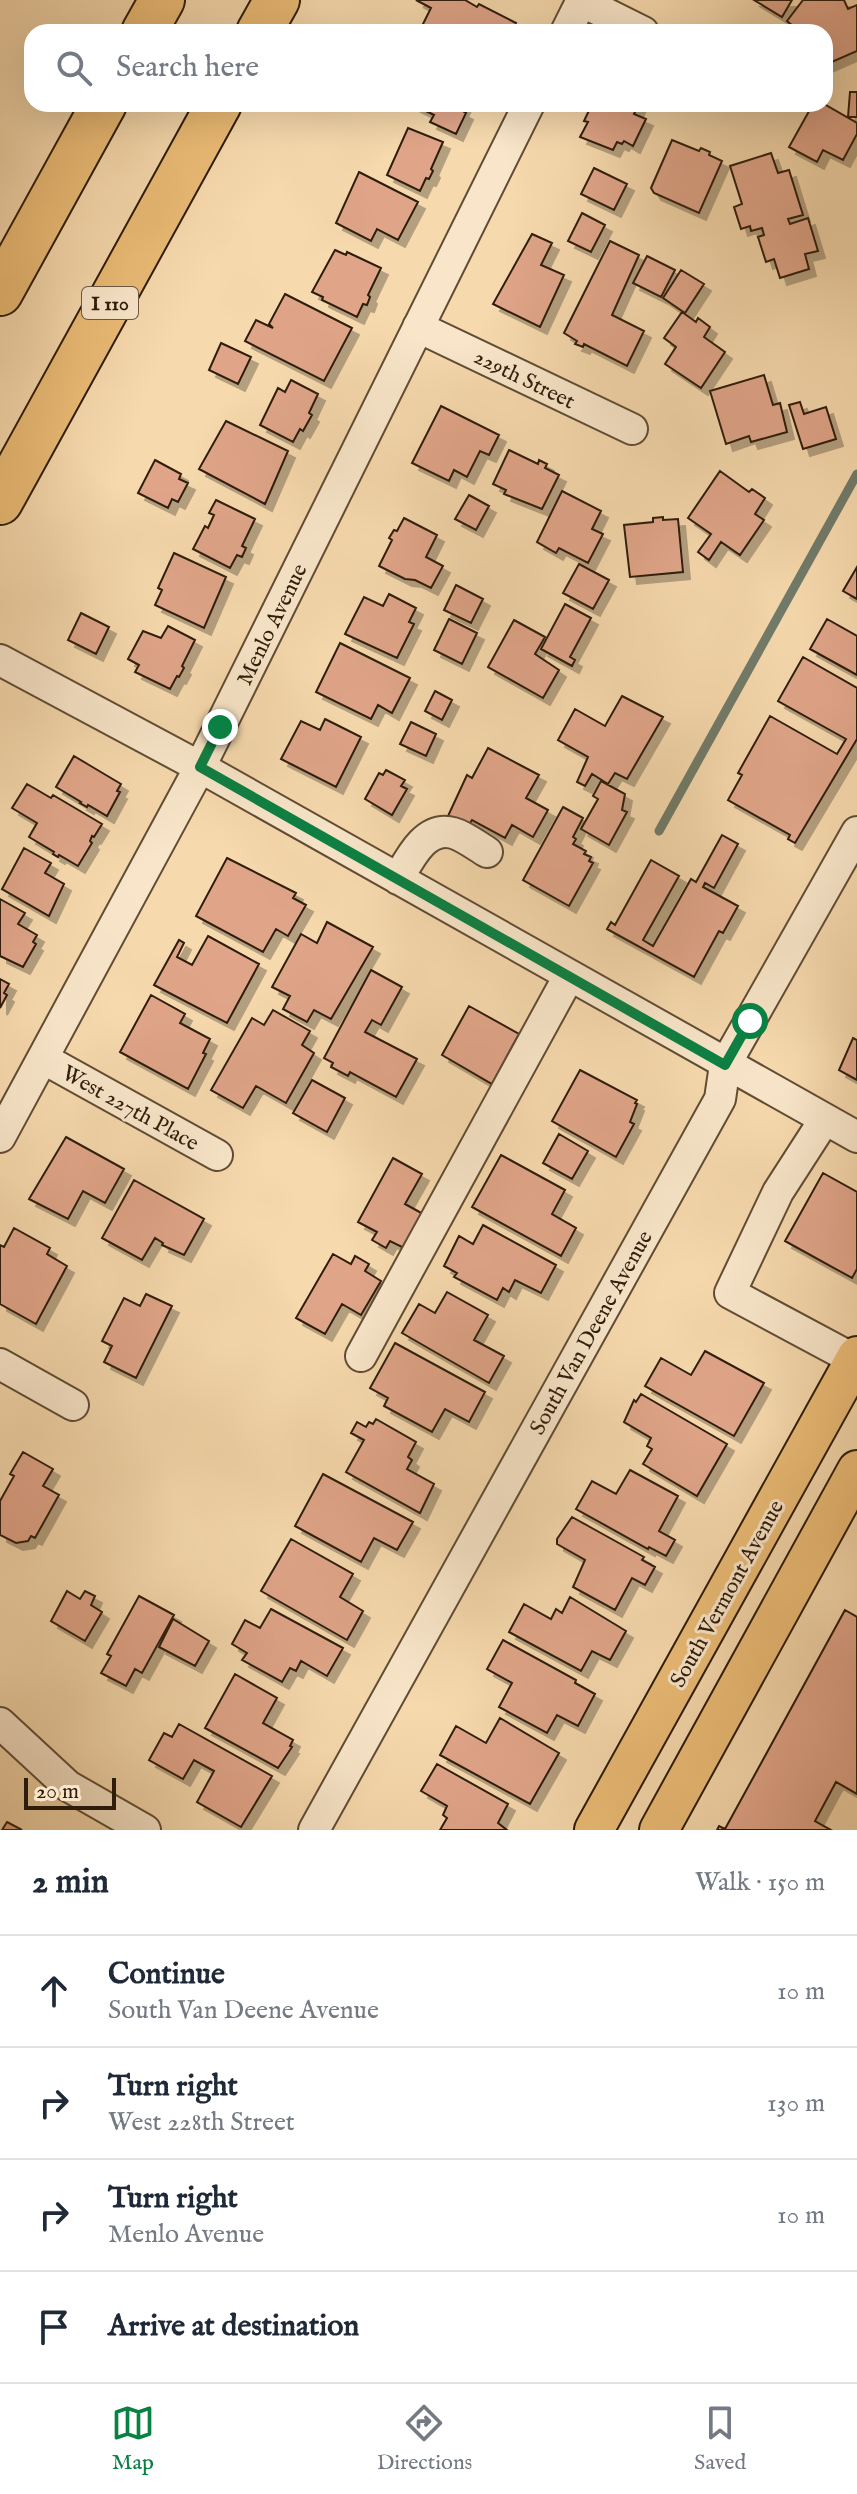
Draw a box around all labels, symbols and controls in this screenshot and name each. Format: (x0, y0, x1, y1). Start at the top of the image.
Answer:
search box (24, 24, 833, 112)
icon: search (52, 46, 96, 90)
text: Search here (116, 49, 259, 87)
road number: I 110 (82, 287, 138, 319)
street label: 229th Street (469, 343, 580, 416)
street label: Menlo Avenue (231, 559, 314, 690)
route end (202, 709, 238, 745)
route start (732, 1003, 768, 1039)
street label: West 227th Place (57, 1060, 204, 1158)
street label: South Van Deene Avenue (524, 1226, 660, 1440)
street label: South Vermont Avenue (665, 1495, 791, 1693)
scale bar (24, 1774, 116, 1810)
text: 20 m (36, 1778, 79, 1806)
text: 2 min (32, 1861, 109, 1904)
text: Walk · 150 m (695, 1866, 825, 1899)
text: Continue (108, 1956, 225, 1994)
icon: ahead (32, 1969, 76, 2013)
text: 10 m (777, 1975, 825, 2008)
text: South Van Deene Avenue (108, 1994, 379, 2027)
text: Turn right (108, 2068, 238, 2106)
icon: right (32, 2081, 76, 2125)
text: 130 m (767, 2087, 825, 2120)
text: West 228th Street (108, 2106, 295, 2139)
text: Turn right (108, 2180, 238, 2218)
icon: right (32, 2193, 76, 2237)
text: 10 m (777, 2199, 825, 2232)
text: Menlo Avenue (108, 2218, 264, 2251)
icon: arrive (32, 2305, 76, 2349)
text: Arrive at destination (108, 2308, 359, 2346)
tab: Map (111, 2401, 155, 2477)
tab: Directions (377, 2401, 472, 2477)
tab: Saved (694, 2401, 746, 2477)

